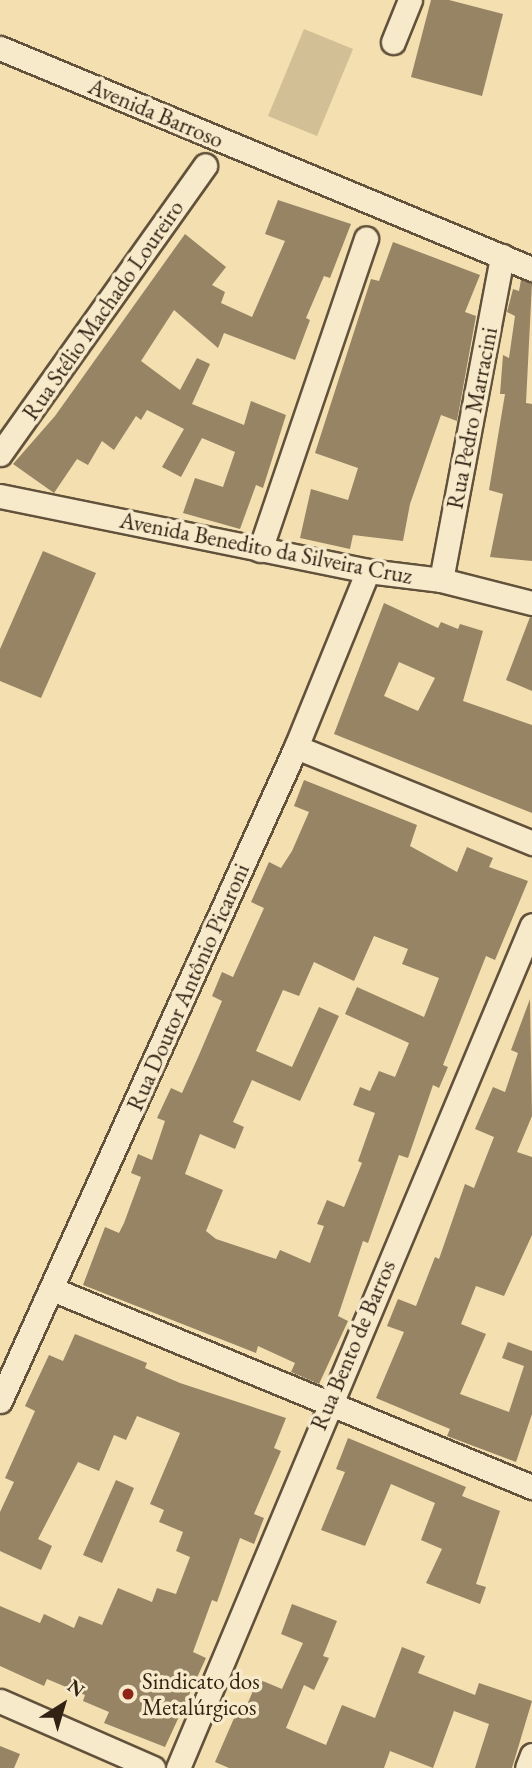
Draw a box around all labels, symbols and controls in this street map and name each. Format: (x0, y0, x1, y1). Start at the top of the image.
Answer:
street label: Avenida Barroso (84, 72, 228, 154)
street label: Rua Stélio Machado Loureiro (17, 195, 189, 425)
street label: Rua Pedro Marracini (441, 325, 503, 511)
street label: Avenida Benedito da Silveira Cruz (117, 506, 415, 590)
street label: Rua Doutor Antônio Picaroni (121, 859, 255, 1115)
street label: Rua Bento de Barros (305, 1256, 401, 1434)
place label: Sindicato dos Metalúrgicos (142, 1667, 260, 1721)
north arrow (28, 1670, 98, 1740)
text: N (62, 1673, 90, 1702)
marker: Sindicato dos Metalúrgicos (120, 1686, 136, 1702)

